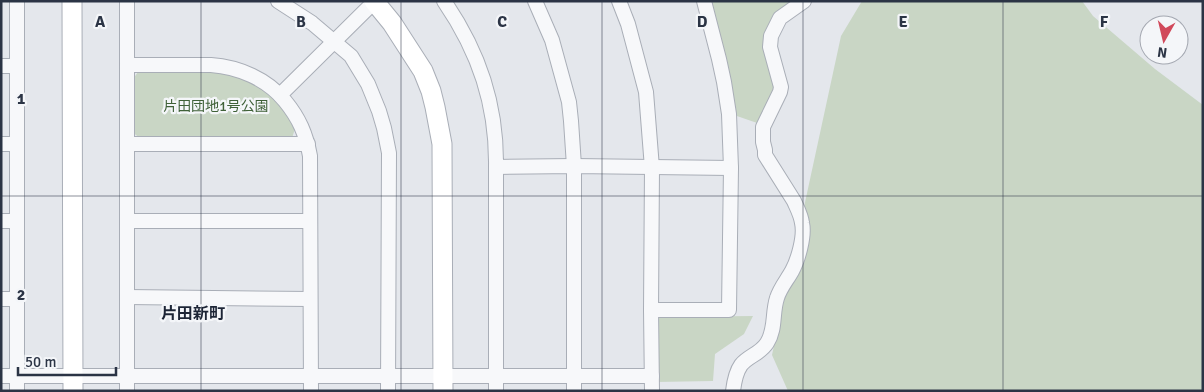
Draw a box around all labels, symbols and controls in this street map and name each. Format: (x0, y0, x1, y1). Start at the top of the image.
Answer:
text: A (95, 12, 106, 32)
text: B (296, 12, 306, 32)
text: C (497, 12, 507, 32)
text: D (697, 12, 708, 32)
text: E (898, 12, 908, 32)
text: F (1100, 12, 1109, 32)
north arrow (1139, 15, 1189, 65)
text: N (1156, 43, 1168, 61)
text: 1 (17, 89, 26, 109)
park label: 片田団地1号公園 (163, 98, 269, 115)
text: 2 (17, 285, 25, 305)
district label: 片田新町 (161, 304, 225, 324)
scale bar (18, 344, 115, 376)
text: 50 m (25, 353, 56, 371)

